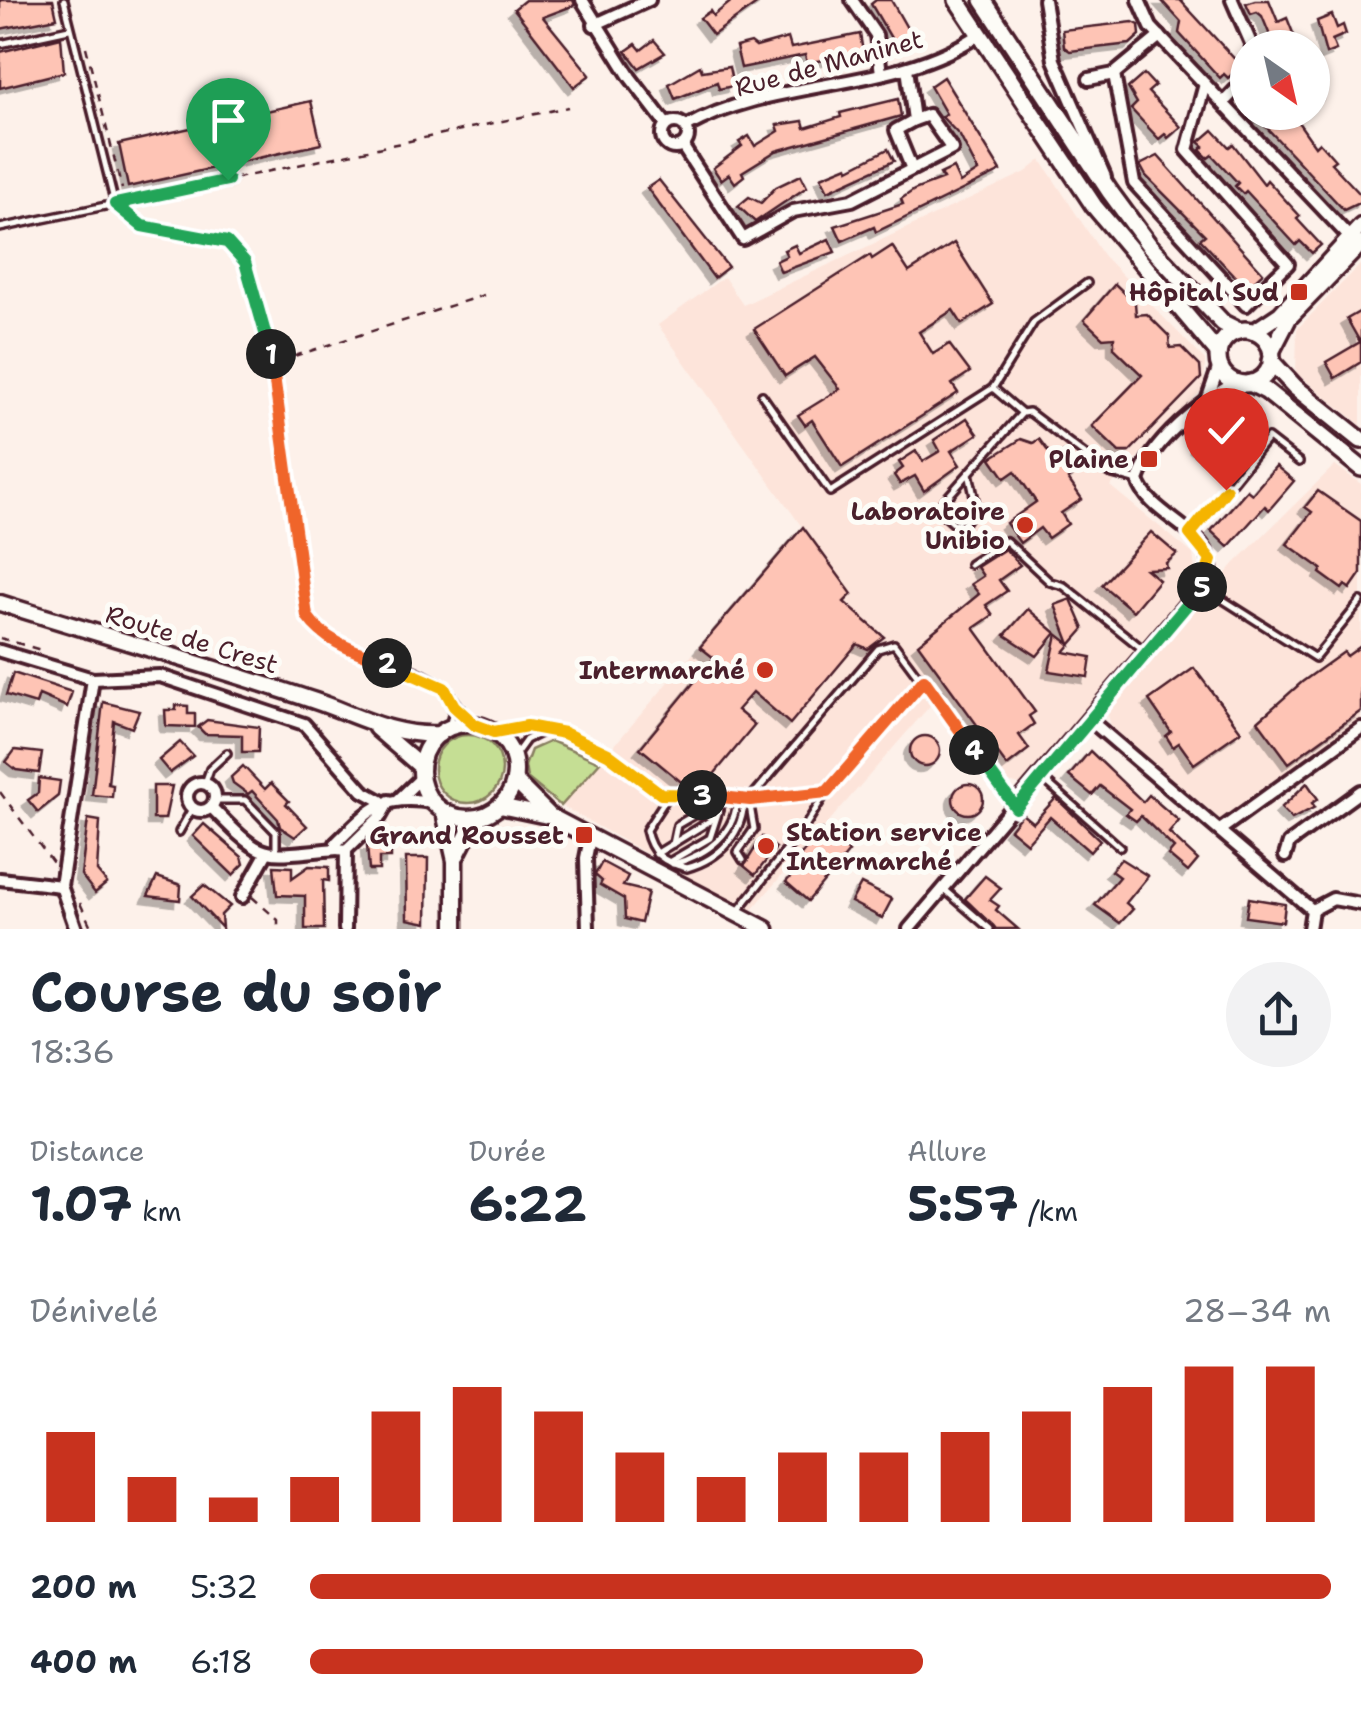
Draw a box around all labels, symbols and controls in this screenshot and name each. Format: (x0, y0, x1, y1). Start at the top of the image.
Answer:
street label: Rue de Maninet (731, 22, 927, 104)
north arrow (1230, 30, 1330, 130)
map controls (1230, 30, 1330, 130)
pin (186, 78, 271, 181)
icon: arrive (201, 93, 256, 148)
place label: Hôpital Sud (1129, 275, 1279, 309)
marker: Hôpital Sud (1288, 281, 1310, 303)
pin: 1 (246, 329, 296, 379)
text: 1 (265, 335, 277, 373)
pin (1184, 388, 1269, 491)
icon: check (1199, 403, 1254, 458)
place label: Plaine (1049, 442, 1129, 476)
marker: Plaine (1138, 448, 1160, 470)
place label: Laboratoire Unibio (851, 494, 1005, 557)
marker: Laboratoire Unibio (1014, 514, 1036, 536)
pin: 5 (1177, 562, 1227, 612)
text: 5 (1193, 568, 1211, 606)
street label: Route de Crest (102, 597, 282, 681)
pin: 2 (362, 638, 412, 688)
text: 2 (377, 644, 397, 682)
place label: Intermarché (579, 653, 745, 687)
marker: Intermarché (754, 659, 776, 681)
pin: 4 (949, 725, 999, 775)
text: 4 (964, 731, 984, 769)
pin: 3 (677, 770, 727, 820)
text: 3 (692, 776, 712, 814)
place label: Station service Intermarché (786, 815, 982, 878)
place label: Grand Rousset (369, 818, 564, 852)
marker: Grand Rousset (573, 824, 595, 846)
marker: Station service Intermarché (755, 835, 777, 857)
text: Course du soir (30, 955, 442, 1029)
button: share (1226, 962, 1331, 1067)
text: 18:36 (30, 1030, 115, 1073)
text: Distance (30, 1132, 145, 1170)
text: Durée (469, 1132, 546, 1170)
text: Allure (907, 1132, 987, 1170)
text: 1.07 (30, 1170, 132, 1237)
text: 6:22 (469, 1170, 587, 1237)
text: 5:57 (907, 1170, 1018, 1237)
text: km (132, 1192, 182, 1230)
text: /km (1018, 1192, 1078, 1230)
text: Dénivelé (30, 1289, 159, 1332)
text: 28–34 m (1183, 1289, 1331, 1332)
text: 200 m (30, 1565, 137, 1608)
text: 5:32 (190, 1565, 258, 1608)
text: 400 m (30, 1640, 137, 1683)
text: 6:18 (190, 1640, 253, 1683)

